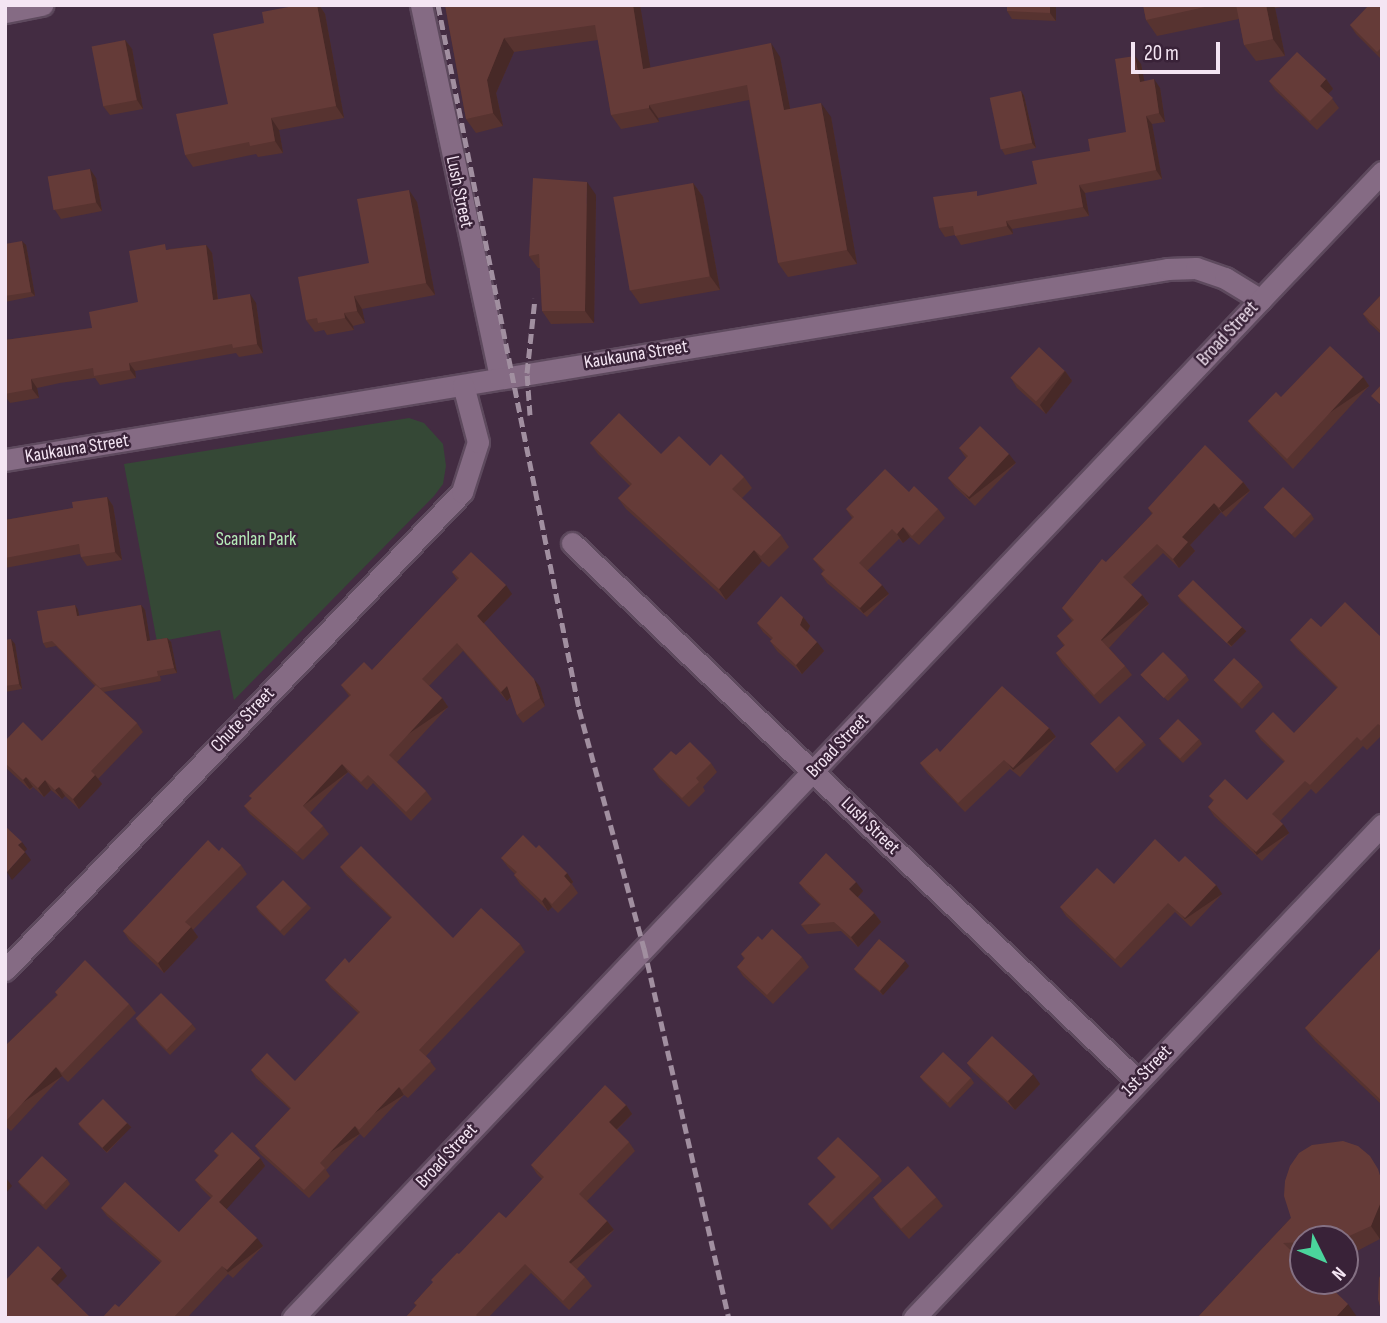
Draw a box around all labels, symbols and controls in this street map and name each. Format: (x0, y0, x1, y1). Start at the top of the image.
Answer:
scale bar (1135, 28, 1224, 72)
text: 20 m (1144, 41, 1179, 66)
street label: Lush Street (440, 154, 478, 230)
street label: Broad Street (1192, 297, 1264, 371)
street label: Kaukauna Street (582, 336, 690, 374)
street label: Kaukauna Street (23, 430, 131, 468)
park label: Scanlan Park (216, 529, 296, 551)
street label: Chute Street (206, 683, 280, 757)
street label: Broad Street (802, 709, 874, 783)
street label: Lush Street (836, 792, 904, 860)
street label: 1st Street (1117, 1041, 1177, 1101)
street label: Broad Street (411, 1119, 483, 1193)
north arrow (1289, 1225, 1359, 1295)
text: N (1326, 1262, 1350, 1285)

